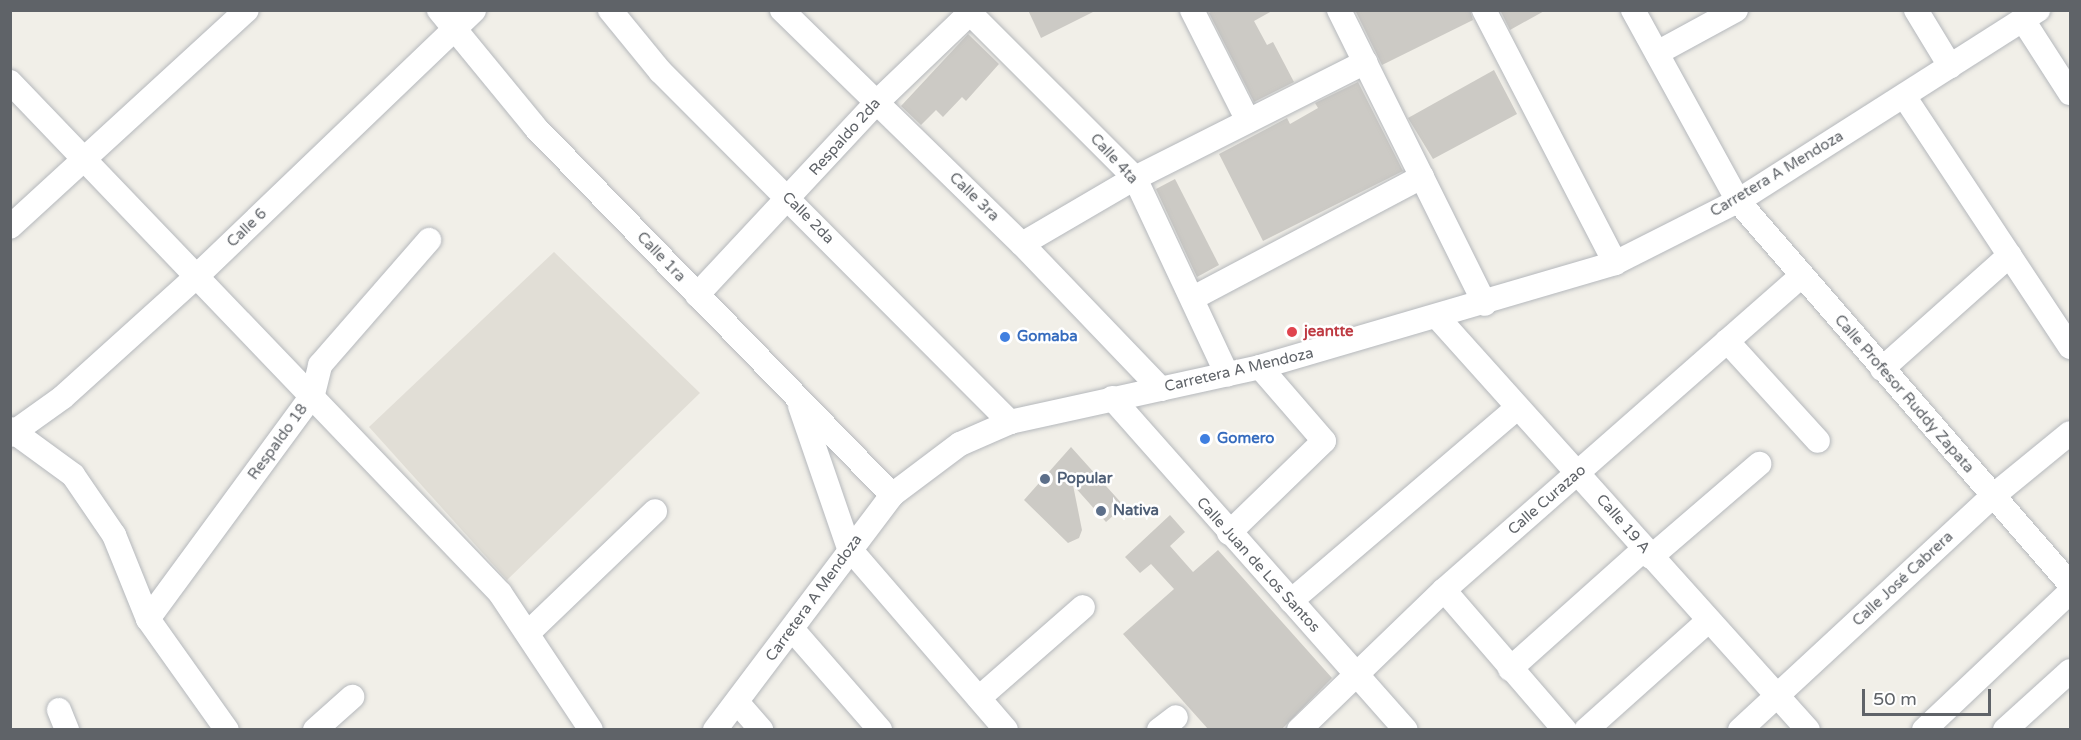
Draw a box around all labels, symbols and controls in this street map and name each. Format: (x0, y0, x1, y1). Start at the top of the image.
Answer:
street label: Respaldo 2da (806, 95, 884, 179)
street label: Carretera A Mendoza (1707, 127, 1847, 221)
street label: Calle 4ta (1086, 130, 1142, 188)
street label: Calle 3ra (945, 169, 1003, 225)
street label: Calle 2da (778, 188, 838, 248)
street label: Calle 6 (223, 205, 271, 251)
street label: Calle 1ra (633, 228, 689, 286)
street label: Calle Profesor Ruddy Zapata (1830, 311, 1978, 477)
place label: jeantte (1304, 323, 1354, 341)
marker: jeantte (1285, 325, 1299, 339)
place label: Gomaba (1017, 328, 1078, 346)
marker: Gomaba (998, 330, 1012, 344)
street label: Carretera A Mendoza (1163, 344, 1315, 396)
street label: Respaldo 18 (244, 401, 312, 483)
place label: Gomero (1217, 430, 1274, 448)
marker: Gomero (1198, 432, 1212, 446)
street label: Calle Curazao (1504, 461, 1590, 539)
place label: Popular (1057, 470, 1112, 488)
marker: Popular (1038, 472, 1052, 486)
street label: Calle 19 A (1592, 491, 1654, 557)
street label: Calle Juan de Los Santos (1193, 494, 1323, 636)
place label: Nativa (1113, 502, 1159, 520)
marker: Nativa (1094, 504, 1108, 518)
street label: Calle José Cabrera (1849, 528, 1957, 630)
street label: Carretera A Mendoza (762, 531, 866, 665)
scale bar (1865, 677, 1994, 715)
text: 50 m (1873, 688, 1917, 710)

